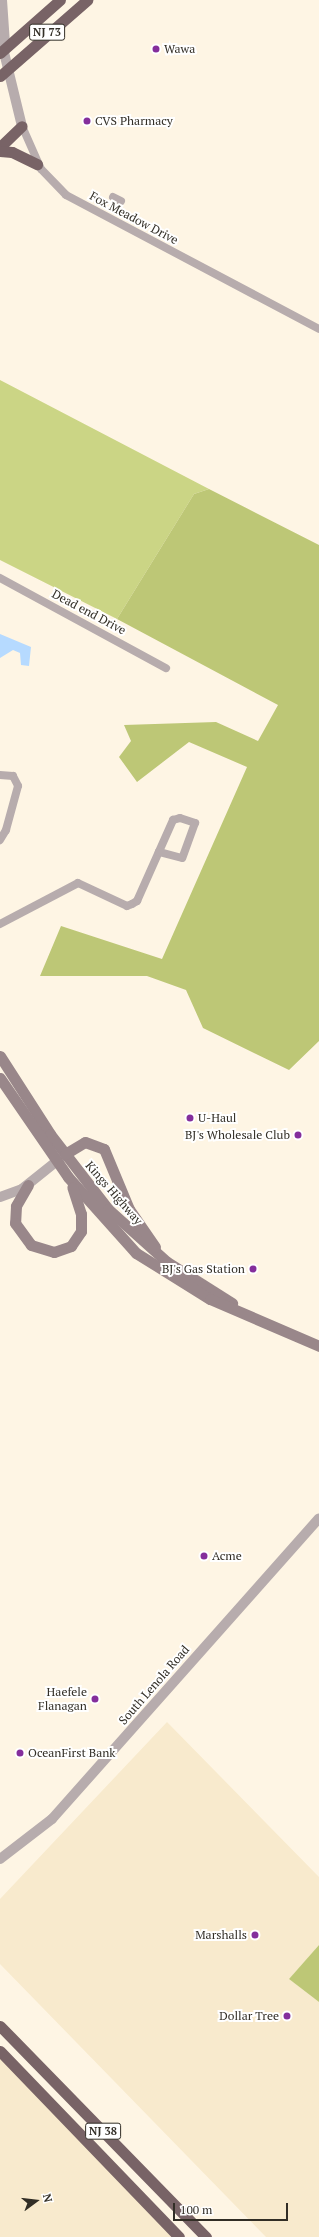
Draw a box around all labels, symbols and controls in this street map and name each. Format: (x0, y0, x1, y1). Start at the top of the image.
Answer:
road number: NJ 73 (29, 23, 65, 41)
place label: Wawa (164, 42, 195, 56)
marker: Wawa (151, 44, 161, 54)
place label: CVS Pharmacy (95, 114, 173, 128)
marker: CVS Pharmacy (82, 116, 92, 126)
street label: Fox Meadow Drive (87, 189, 181, 247)
street label: Dead end Drive (50, 587, 128, 637)
place label: U-Haul (198, 1111, 236, 1125)
marker: U-Haul (185, 1113, 195, 1123)
place label: BJ's Wholesale Club (185, 1128, 290, 1142)
marker: BJ's Wholesale Club (293, 1130, 303, 1140)
street label: Kings Highway (82, 1158, 146, 1228)
place label: BJ's Gas Station (162, 1262, 245, 1276)
marker: BJ's Gas Station (248, 1264, 258, 1274)
place label: Acme (212, 1549, 242, 1563)
marker: Acme (199, 1551, 209, 1561)
street label: South Lenola Road (116, 1642, 192, 1728)
place label: Haefele Flanagan (38, 1685, 87, 1713)
marker: Haefele Flanagan (90, 1694, 100, 1704)
place label: OceanFirst Bank (28, 1746, 116, 1760)
marker: OceanFirst Bank (15, 1748, 25, 1758)
place label: Marshalls (195, 1928, 247, 1942)
marker: Marshalls (250, 1930, 260, 1940)
place label: Dollar Tree (219, 2009, 279, 2023)
marker: Dollar Tree (282, 2011, 292, 2021)
road number: NJ 38 (85, 2122, 121, 2140)
north arrow (16, 2181, 56, 2221)
text: N (40, 2192, 55, 2204)
scale bar (175, 2195, 290, 2221)
text: 100 m (180, 2202, 212, 2217)

